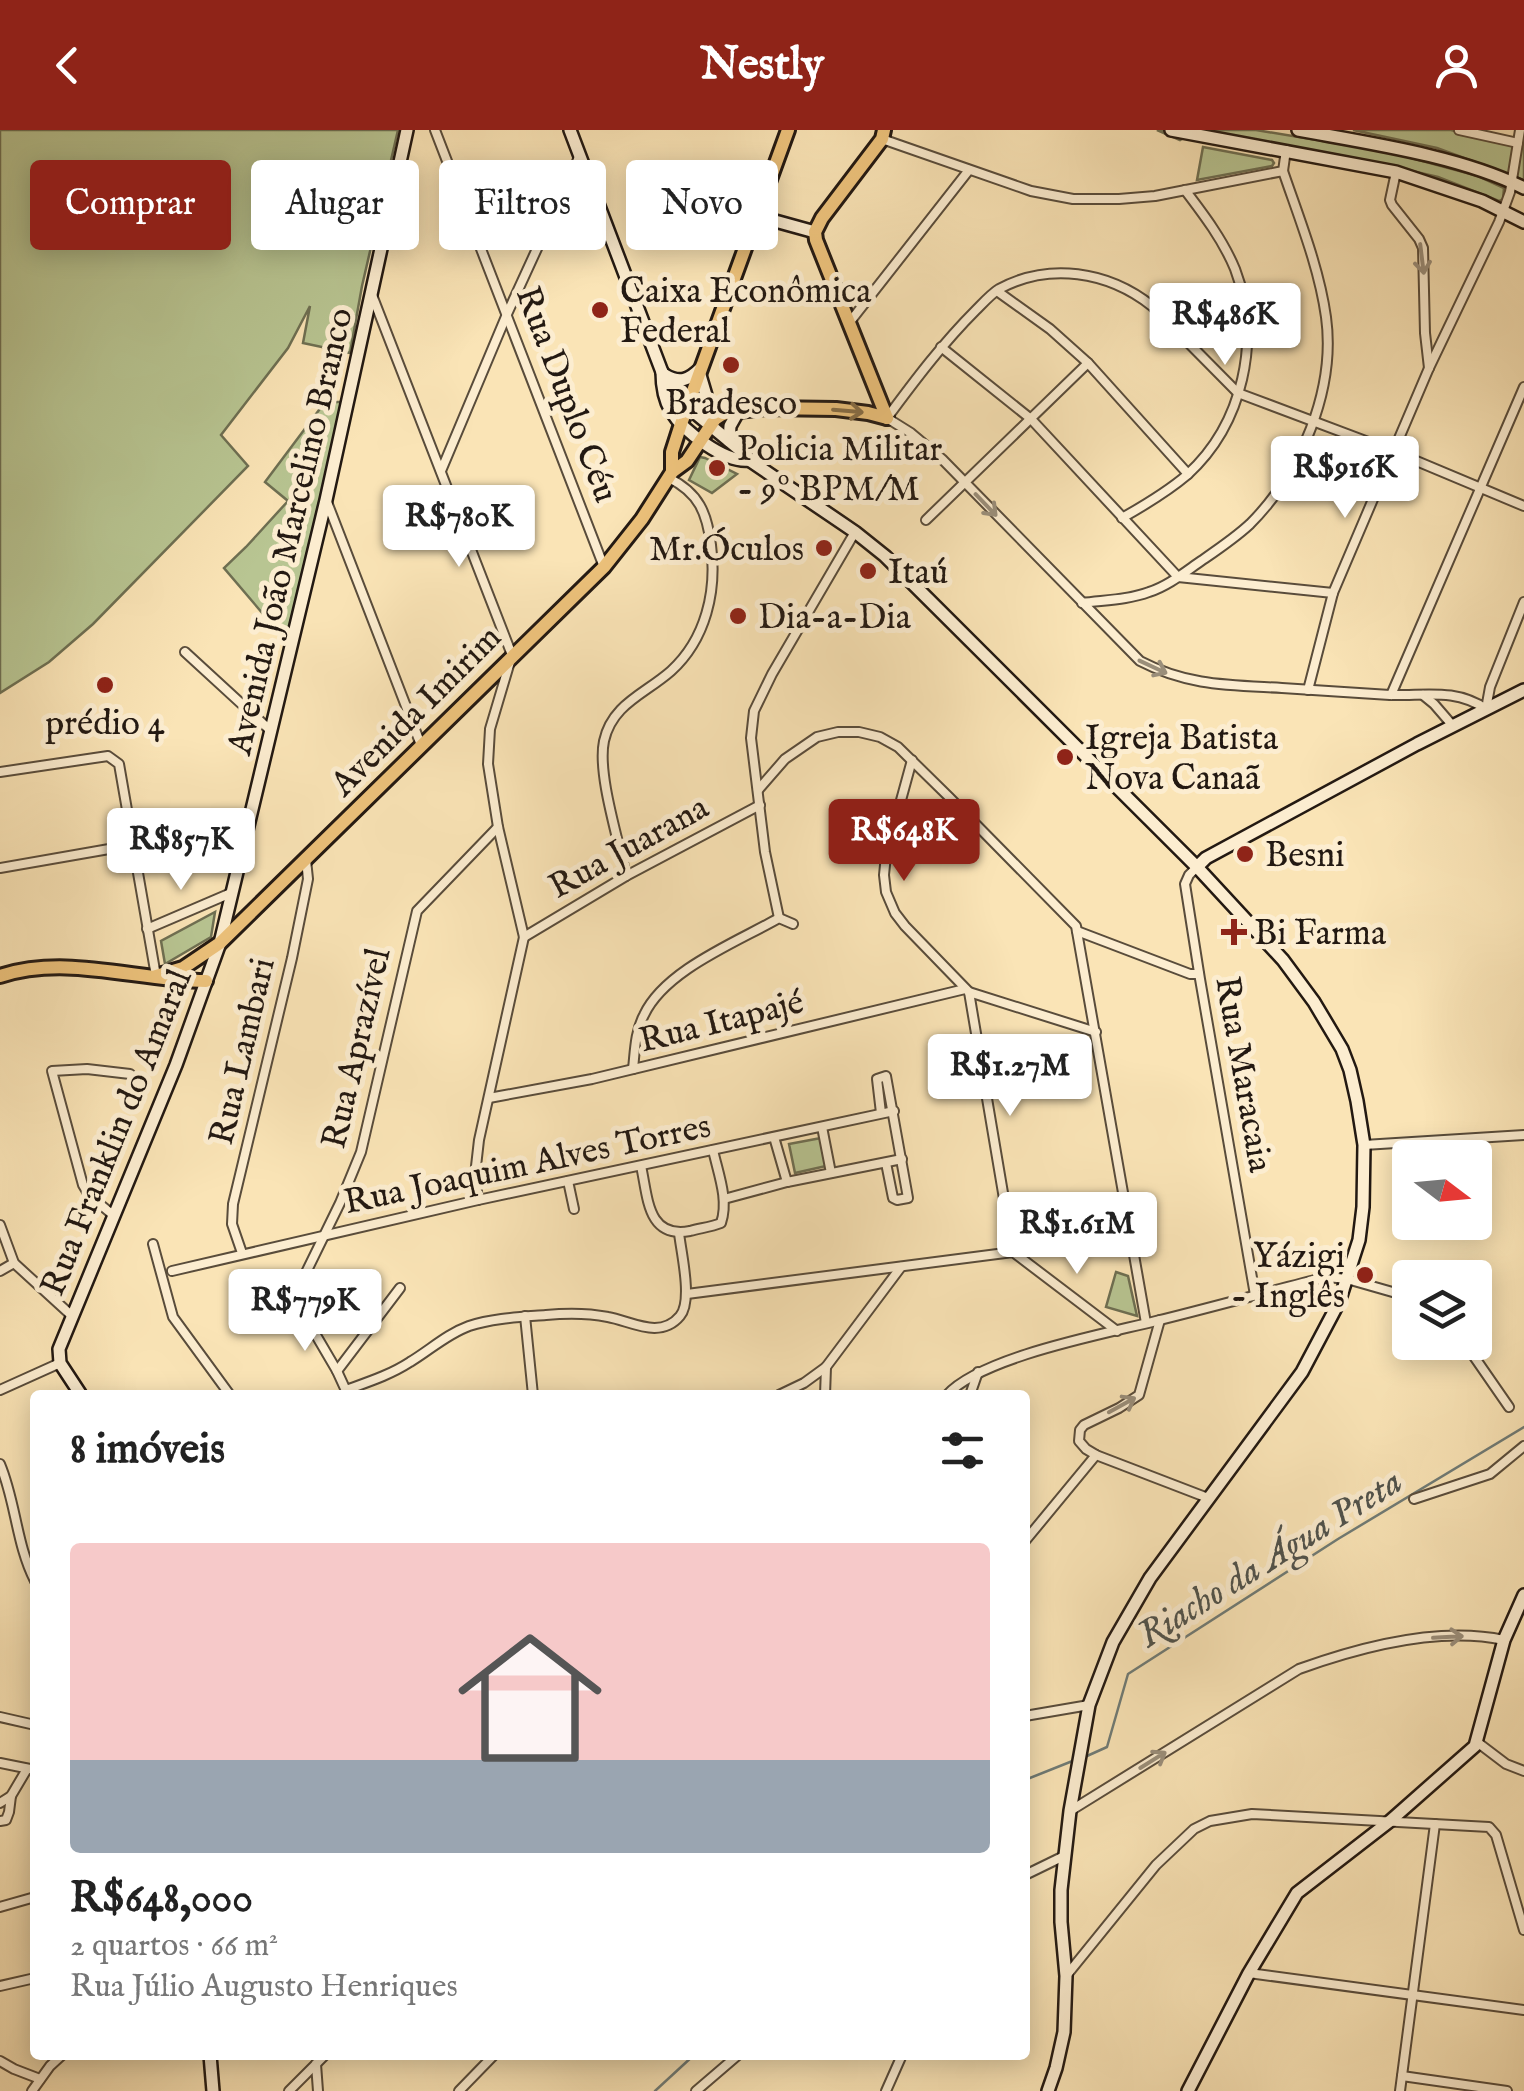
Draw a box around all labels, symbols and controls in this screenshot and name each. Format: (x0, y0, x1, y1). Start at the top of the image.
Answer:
text: Nestly (700, 37, 824, 94)
icon: back (40, 38, 95, 93)
icon: person (1429, 38, 1484, 93)
chip: Comprar (30, 160, 231, 250)
chip: Alugar (251, 160, 419, 250)
chip: Filtros (439, 160, 606, 250)
chip: Novo (626, 160, 778, 250)
one-way arrow (1413, 242, 1432, 274)
place label: Caixa Econômica Federal (620, 270, 872, 355)
street label: Rua Duplo Céu (504, 281, 627, 509)
pin: R$486K (1144, 283, 1306, 368)
text: R$486K (1172, 295, 1278, 336)
marker: Caixa Econômica Federal (589, 299, 611, 321)
street label: Avenida João Marcelino Branco (218, 304, 365, 760)
marker: Bradesco (720, 354, 742, 376)
place label: Bradesco (665, 382, 797, 427)
one-way arrow (832, 401, 864, 420)
place label: Policia Militar - 9º BPM/M (737, 428, 943, 513)
pin: R$916K (1264, 436, 1426, 521)
text: R$916K (1293, 448, 1397, 489)
marker: Policia Militar - 9º BPM/M (706, 457, 728, 479)
pin: R$780K (378, 485, 540, 570)
one-way arrow (973, 492, 997, 516)
text: R$780K (405, 497, 513, 538)
place label: Mr.Óculos (649, 527, 804, 573)
marker: Mr.Óculos (813, 537, 835, 559)
place label: Itaú (888, 551, 948, 596)
marker: Itaú (857, 560, 879, 582)
place label: Dia-a-Dia (758, 596, 912, 641)
marker: Dia-a-Dia (727, 605, 749, 627)
street label: Avenida Imirim (321, 617, 512, 808)
one-way arrow (1138, 658, 1168, 677)
marker: prédio 4 (94, 674, 116, 696)
place label: prédio 4 (45, 702, 165, 747)
place label: Igreja Batista Nova Canaã (1085, 717, 1279, 802)
marker: Igreja Batista Nova Canaã (1054, 746, 1076, 768)
street label: Rua Juarana (541, 785, 718, 910)
pin: R$648K (823, 799, 985, 884)
pin: R$857K (100, 808, 262, 893)
text: R$648K (851, 811, 957, 852)
text: R$857K (129, 820, 233, 861)
place label: Besni (1265, 834, 1345, 879)
marker: Besni (1234, 843, 1256, 865)
place label: Bi Farma (1254, 912, 1387, 957)
marker: Bi Farma (1223, 921, 1245, 943)
street label: Rua Aprazível (313, 944, 402, 1153)
street label: Rua Lambari (200, 954, 287, 1149)
street label: Rua Franklin do Amaral (31, 963, 204, 1303)
street label: Rua Maracaia (1203, 973, 1282, 1177)
street label: Rua Itapajé (635, 980, 808, 1065)
pin: R$1.27M (918, 1034, 1102, 1119)
text: R$1.27M (950, 1046, 1070, 1087)
street label: Rua Joaquim Alves Torres (340, 1105, 715, 1226)
north arrow (1392, 1140, 1492, 1240)
map controls (1392, 1140, 1492, 1360)
pin: R$1.61M (985, 1192, 1169, 1277)
text: R$1.61M (1019, 1204, 1135, 1245)
place label: Yázigi - Inglês (1231, 1235, 1345, 1320)
button: layers (1392, 1260, 1492, 1360)
marker: Yázigi - Inglês (1354, 1264, 1376, 1286)
pin: R$779K (224, 1269, 386, 1354)
text: R$779K (251, 1281, 359, 1322)
one-way arrow (1107, 1394, 1136, 1414)
icon: filters (935, 1423, 990, 1478)
text: 8 imóveis (70, 1424, 225, 1477)
water label: Riacho da Água Preta (1129, 1458, 1412, 1660)
icon: home (440, 1608, 620, 1788)
one-way arrow (1431, 1627, 1463, 1646)
one-way arrow (1138, 1750, 1167, 1771)
text: R$648,000 (70, 1873, 253, 1926)
text: 2 quartos · 66 m² (70, 1926, 278, 1967)
text: Rua Júlio Augusto Henriques (70, 1967, 458, 2008)

